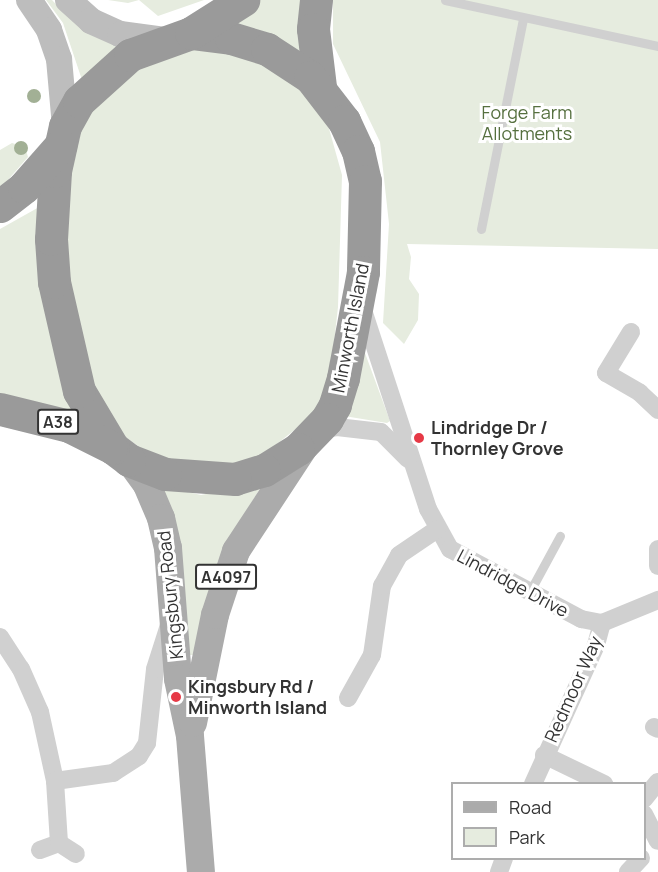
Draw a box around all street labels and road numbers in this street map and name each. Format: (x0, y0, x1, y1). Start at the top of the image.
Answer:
street label: Minworth Island (327, 262, 373, 394)
road number: A38 (37, 409, 79, 435)
street label: Kingsbury Road (153, 530, 187, 660)
street label: Lindridge Drive (454, 545, 572, 621)
road number: A4097 (194, 564, 258, 590)
street label: Redmoor Way (540, 632, 606, 746)

